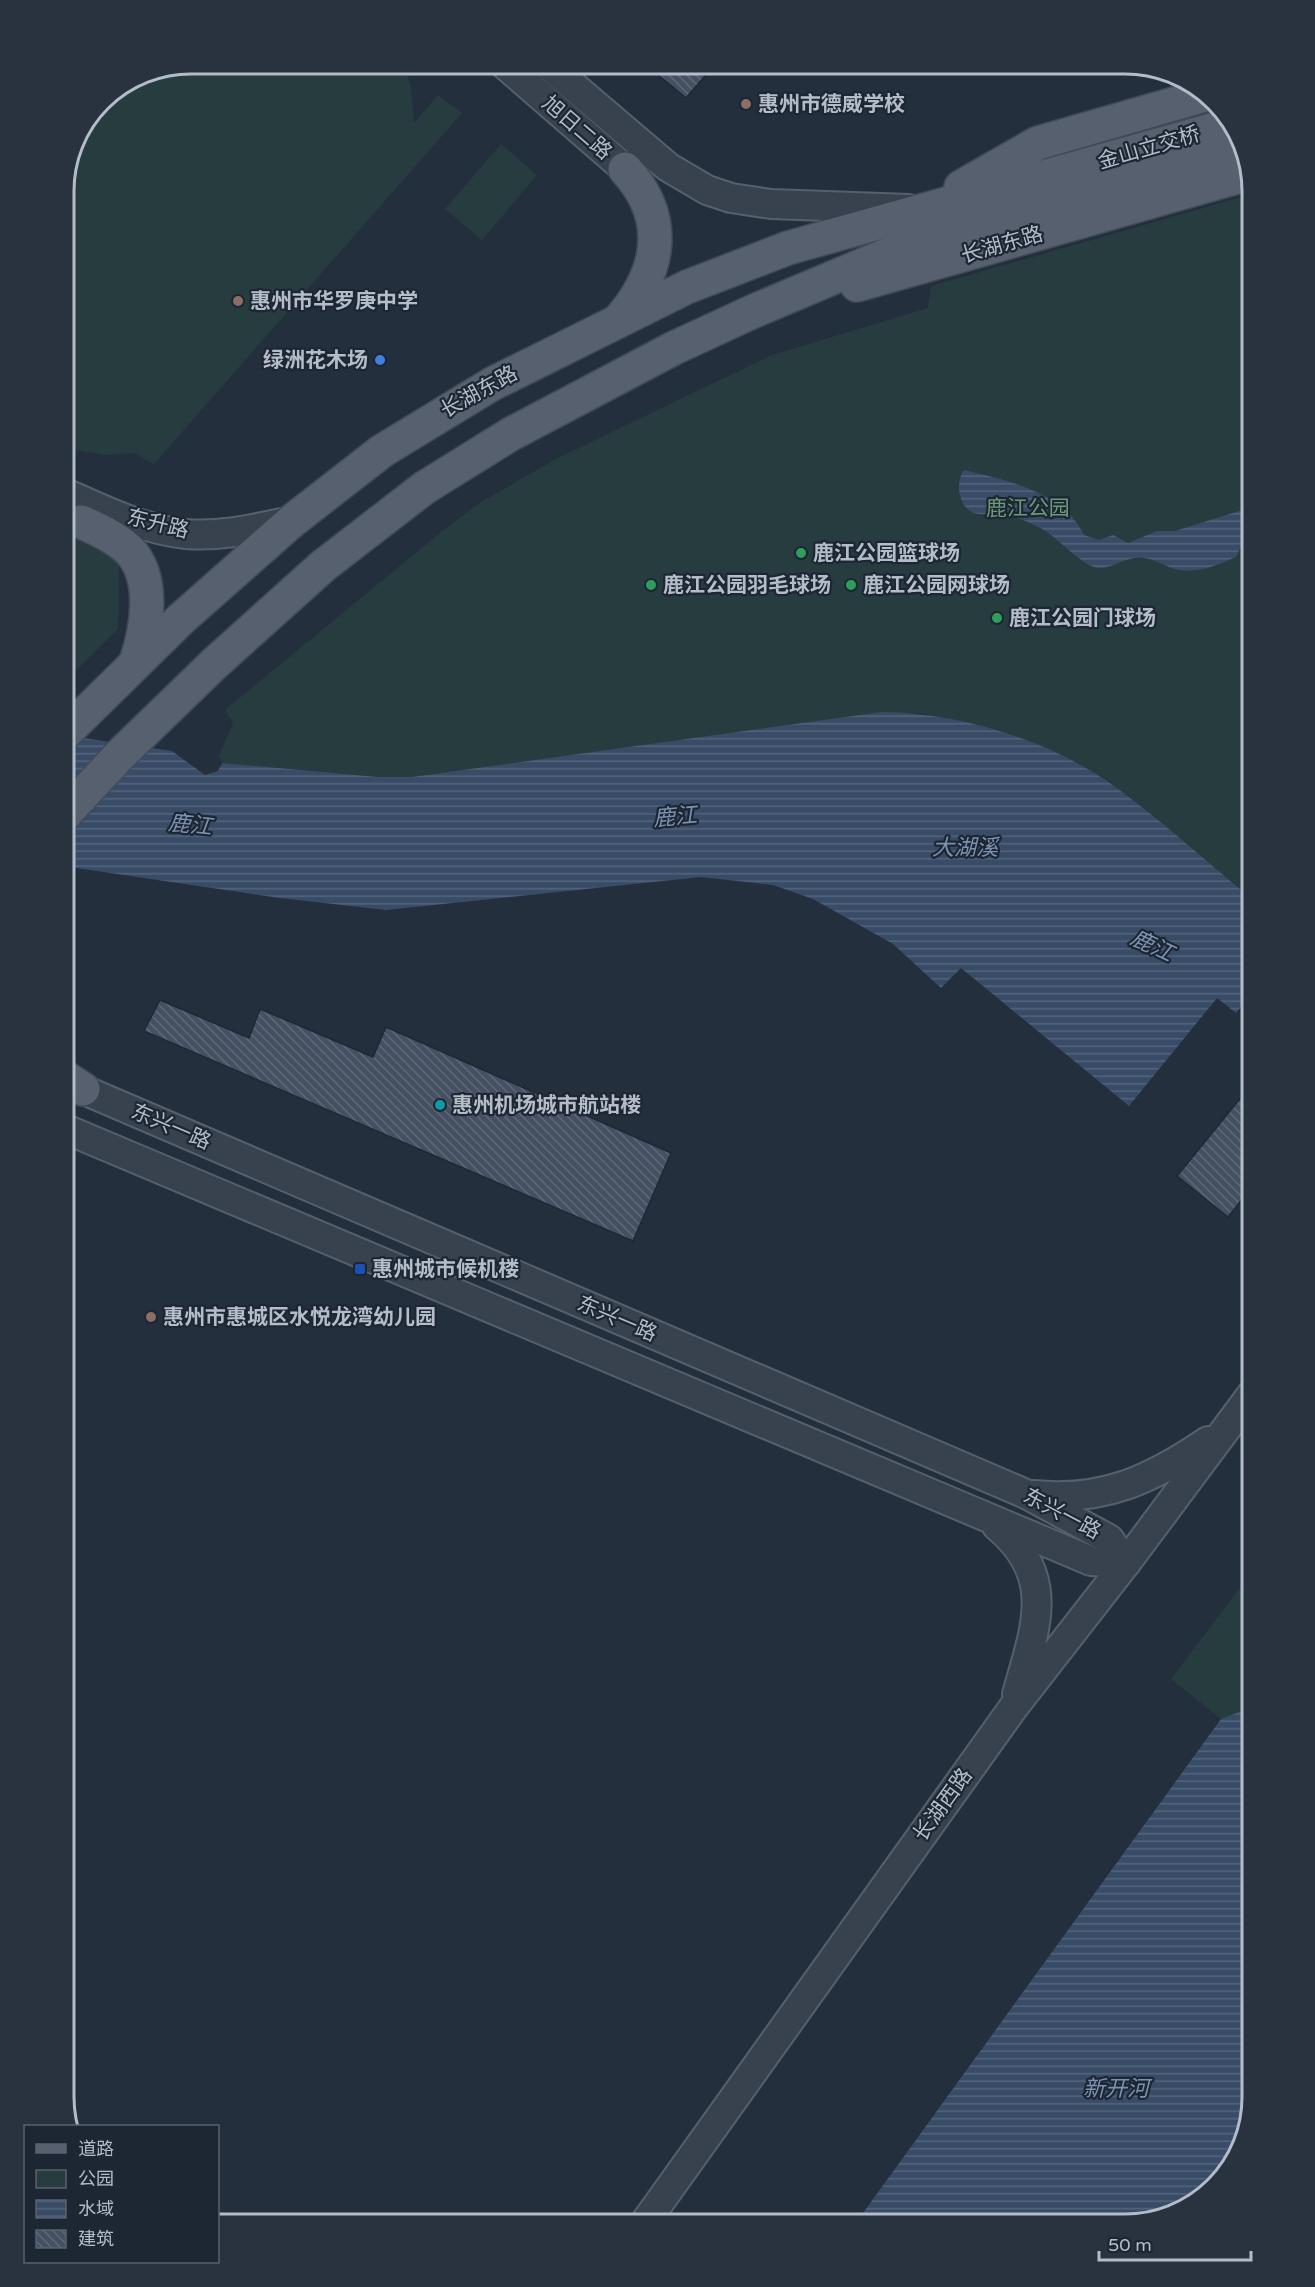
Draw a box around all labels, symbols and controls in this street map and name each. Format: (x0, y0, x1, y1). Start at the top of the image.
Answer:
street label: 旭日二路 (537, 91, 617, 165)
place label: 惠州市德威学校 (758, 92, 905, 117)
marker: 惠州市德威学校 (739, 97, 753, 111)
street label: 金山立交桥 (1095, 122, 1203, 174)
street label: 长湖东路 (958, 221, 1046, 269)
place label: 惠州市华罗庚中学 (250, 289, 418, 314)
marker: 惠州市华罗庚中学 (231, 294, 245, 308)
place label: 绿洲花木场 (263, 348, 368, 373)
marker: 绿洲花木场 (373, 353, 387, 367)
street label: 长湖东路 (436, 361, 522, 423)
park label: 鹿江公园 (986, 496, 1070, 521)
street label: 东升路 (124, 504, 192, 544)
place label: 鹿江公园篮球场 (813, 541, 960, 566)
marker: 鹿江公园篮球场 (794, 546, 808, 560)
place label: 鹿江公园羽毛球场 (663, 573, 831, 598)
place label: 鹿江公园网球场 (863, 573, 1010, 598)
marker: 鹿江公园羽毛球场 (644, 578, 658, 592)
marker: 鹿江公园网球场 (844, 578, 858, 592)
place label: 鹿江公园门球场 (1009, 606, 1156, 631)
marker: 鹿江公园门球场 (990, 611, 1004, 625)
water label: 鹿江 (652, 802, 700, 832)
water label: 鹿江 (167, 810, 215, 840)
water label: 大湖溪 (932, 835, 1000, 861)
water label: 鹿江 (1127, 925, 1179, 968)
place label: 惠州机场城市航站楼 (452, 1093, 641, 1118)
marker: 惠州机场城市航站楼 (433, 1098, 447, 1112)
street label: 东兴一路 (127, 1099, 215, 1155)
place label: 惠州城市候机楼 (372, 1257, 519, 1282)
marker: 惠州城市候机楼 (353, 1262, 367, 1276)
street label: 东兴一路 (573, 1291, 661, 1347)
place label: 惠州市惠城区水悦龙湾幼儿园 (163, 1305, 436, 1330)
marker: 惠州市惠城区水悦龙湾幼儿园 (144, 1310, 158, 1324)
street label: 东兴一路 (1019, 1483, 1105, 1545)
street label: 长湖西路 (908, 1764, 978, 1846)
water label: 新开河 (1083, 2076, 1153, 2102)
legend (24, 2125, 219, 2263)
text: 道路 (78, 2138, 114, 2160)
text: 公园 (78, 2168, 114, 2190)
text: 水域 (78, 2198, 114, 2220)
scale bar (1099, 2224, 1250, 2262)
text: 建筑 (78, 2228, 114, 2250)
text: 50 m (1108, 2234, 1152, 2256)

